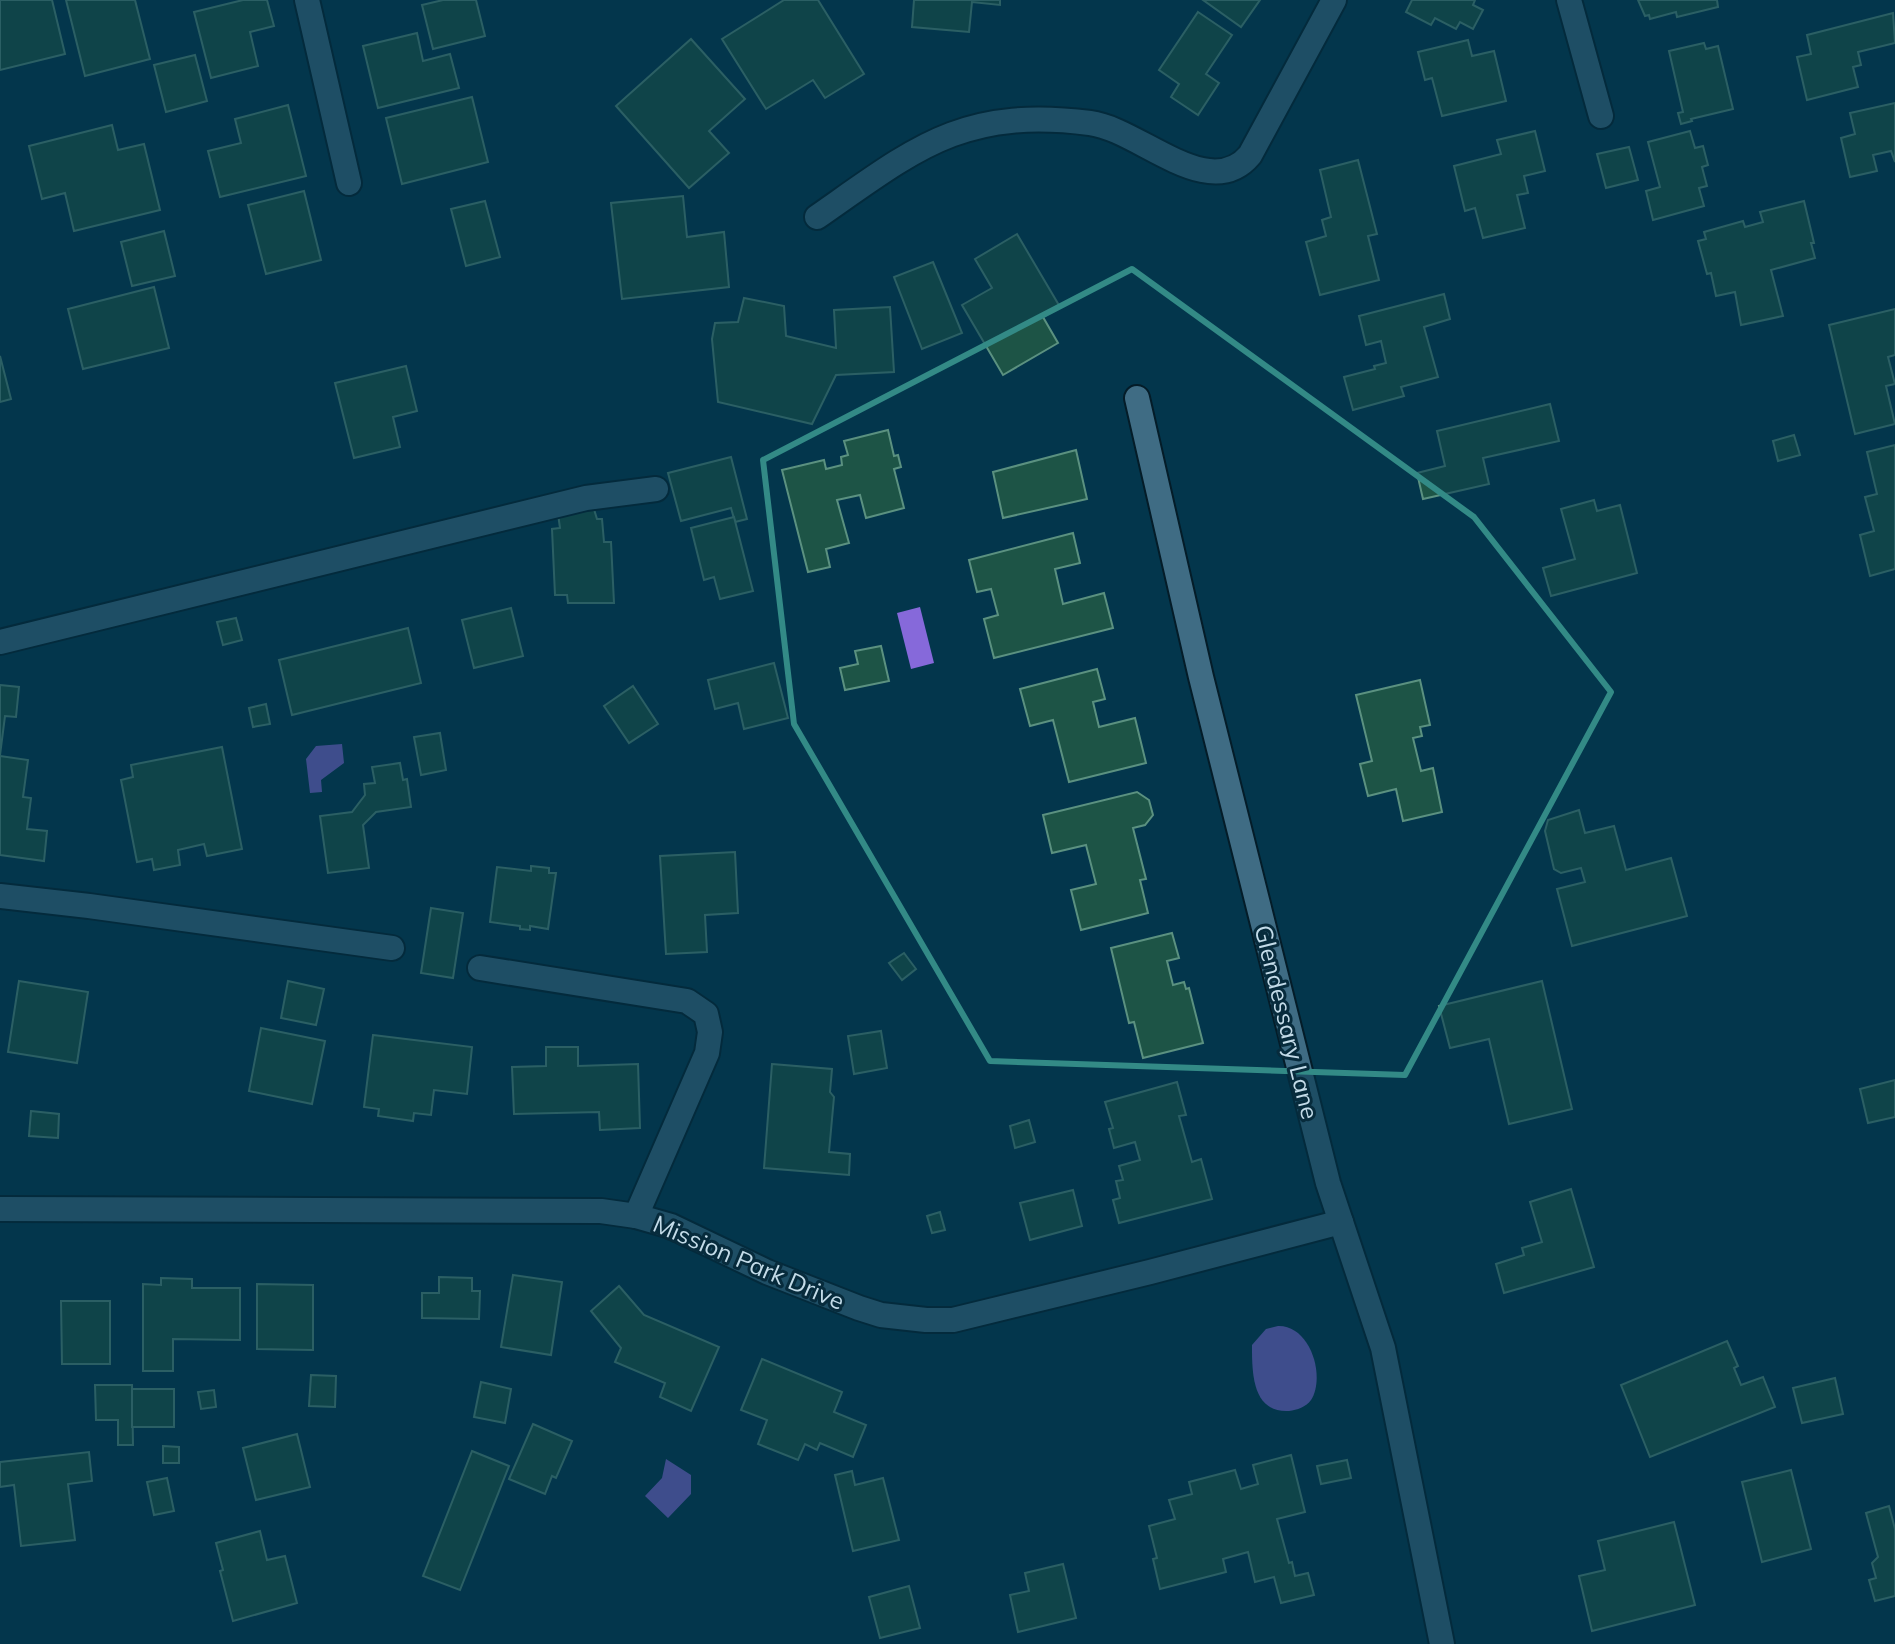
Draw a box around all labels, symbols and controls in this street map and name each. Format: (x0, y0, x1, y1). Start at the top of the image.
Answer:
street label: Glendessary Lane (1248, 922, 1326, 1122)
street label: Mission Park Drive (649, 1208, 849, 1316)

